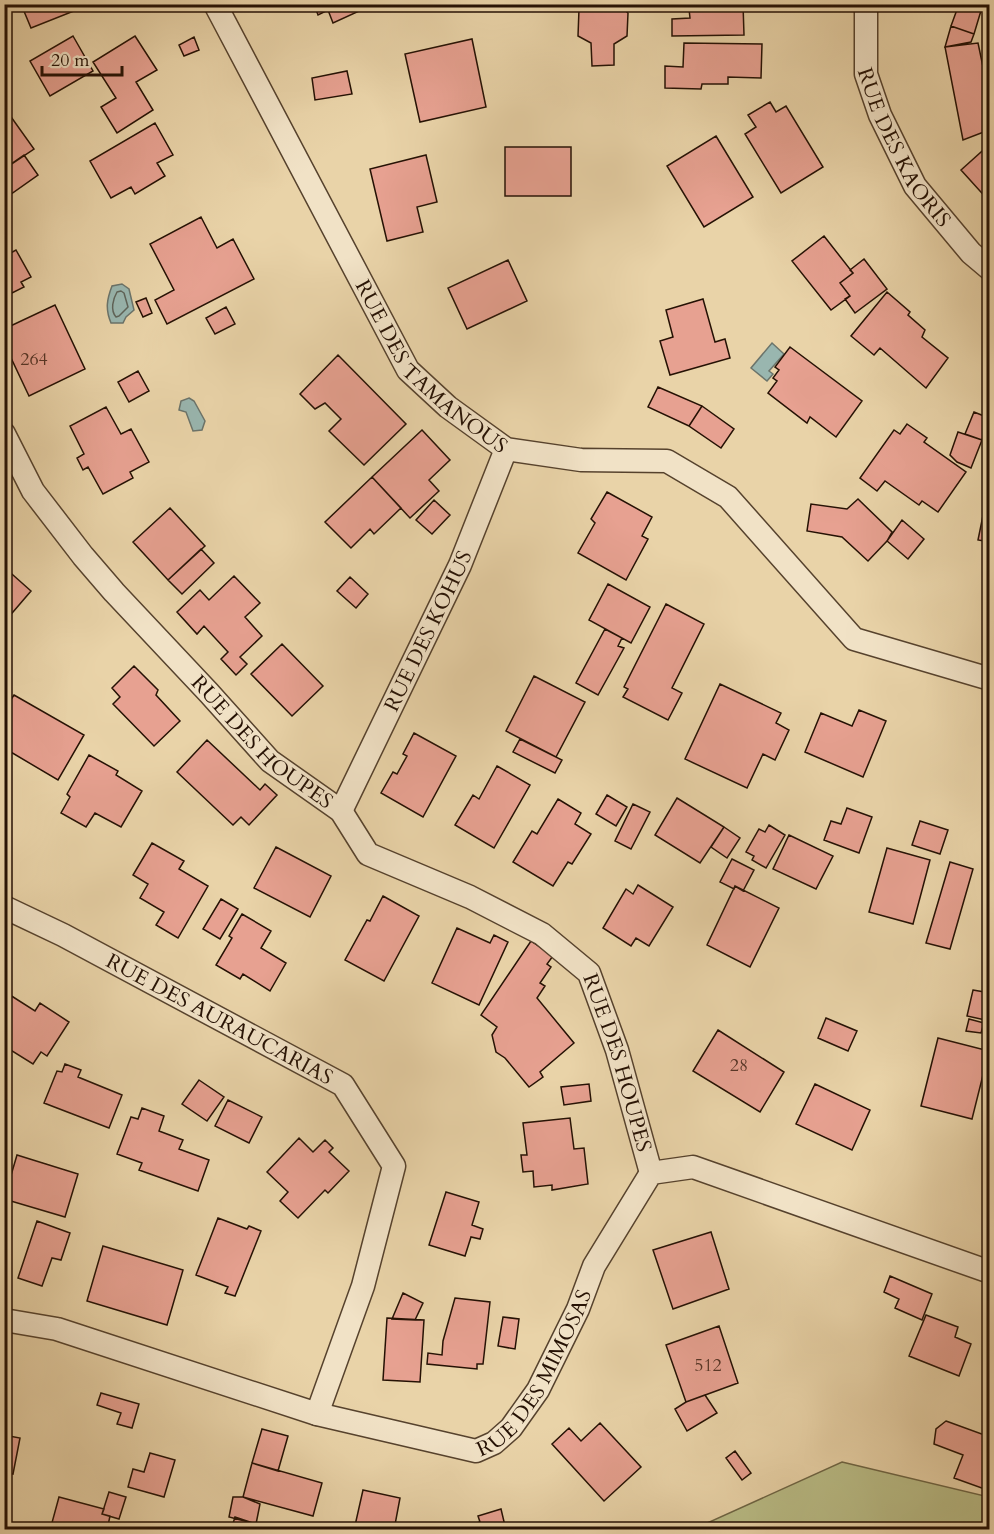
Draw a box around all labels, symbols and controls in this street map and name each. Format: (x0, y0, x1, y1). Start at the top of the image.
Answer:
scale bar (42, 39, 122, 77)
text: 20 m (51, 48, 90, 73)
street label: RUE DES KAORIS (850, 64, 957, 233)
street label: RUE DES TAMANOUS (348, 275, 513, 460)
house number: 264 (20, 347, 48, 372)
street label: RUE DES KOHUS (377, 546, 479, 717)
street label: RUE DES HOUPES (185, 669, 339, 816)
street label: RUE DES AURAUCARIAS (101, 947, 338, 1092)
street label: RUE DES HOUPES (575, 970, 658, 1155)
house number: 28 (730, 1053, 748, 1078)
street label: RUE DES MIMOSAS (472, 1286, 599, 1464)
house number: 512 (694, 1353, 722, 1378)

